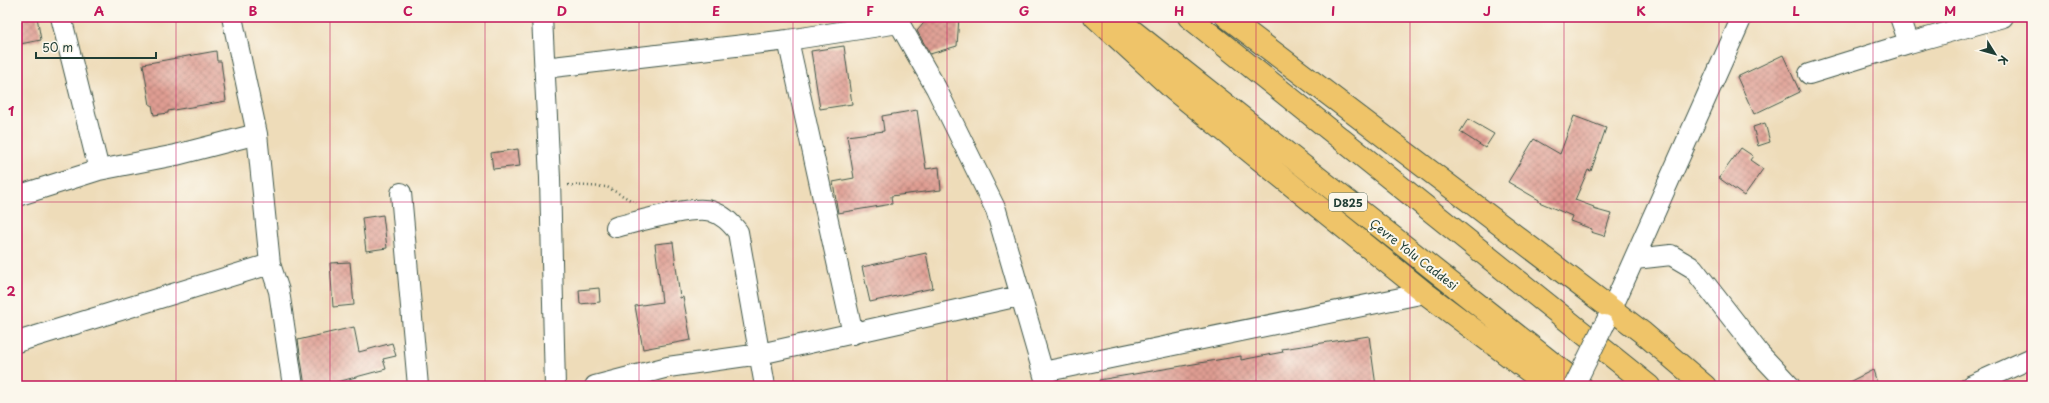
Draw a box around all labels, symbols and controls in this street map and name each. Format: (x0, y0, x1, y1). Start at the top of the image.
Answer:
text: A (94, 1, 104, 20)
text: B (249, 1, 258, 20)
text: C (403, 1, 413, 20)
text: D (557, 1, 567, 20)
text: E (712, 1, 720, 20)
text: F (866, 1, 874, 20)
text: G (1019, 1, 1029, 20)
text: H (1174, 1, 1184, 20)
text: I (1331, 1, 1335, 20)
text: J (1483, 1, 1491, 20)
text: K (1636, 1, 1646, 20)
text: L (1792, 1, 1800, 20)
text: M (1944, 1, 1956, 20)
scale bar (36, 34, 156, 60)
north arrow (1975, 34, 2015, 74)
text: 50 m (42, 38, 73, 56)
text: K (1994, 52, 2013, 69)
text: 1 (8, 101, 14, 120)
road number: D825 (1329, 193, 1367, 211)
street label: Çevre Yolu Caddesi (1366, 214, 1462, 294)
text: 2 (6, 281, 16, 300)

